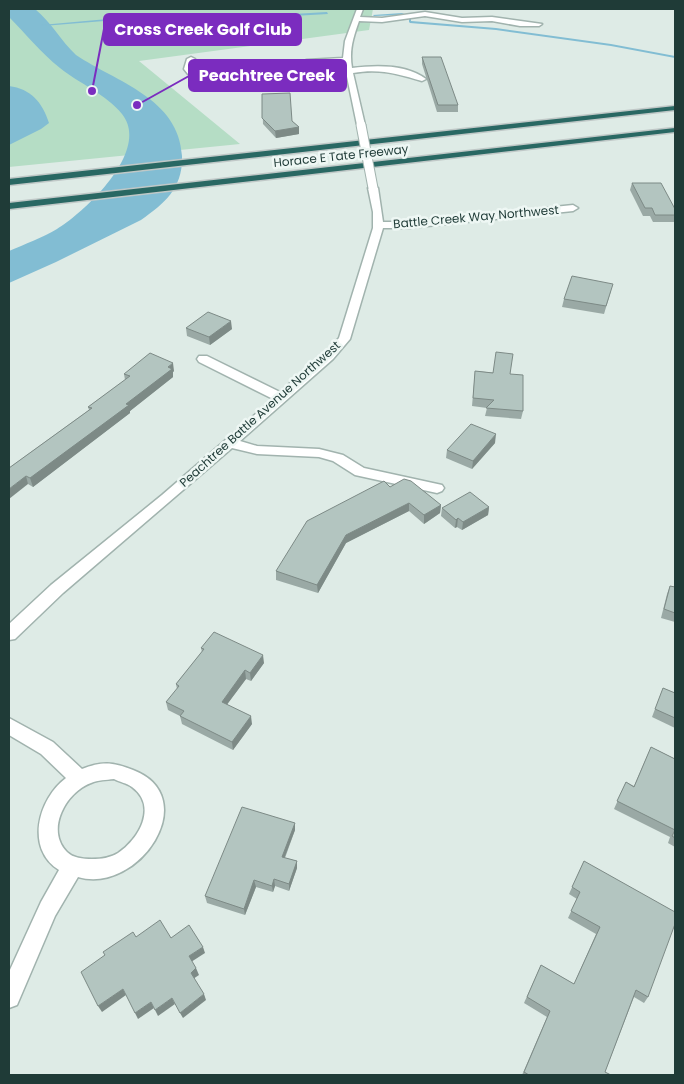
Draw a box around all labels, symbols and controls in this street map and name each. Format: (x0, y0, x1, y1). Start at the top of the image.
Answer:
callout: Cross Creek Golf Club (104, 14, 301, 45)
text: Cross Creek Golf Club (114, 18, 292, 41)
callout: Peachtree Creek (189, 60, 346, 91)
text: Peachtree Creek (199, 64, 335, 87)
street label: Horace E Tate Freeway (273, 140, 409, 171)
street label: Battle Creek Way Northwest (392, 201, 559, 232)
street label: Peachtree Battle Avenue Northwest (176, 337, 344, 491)

